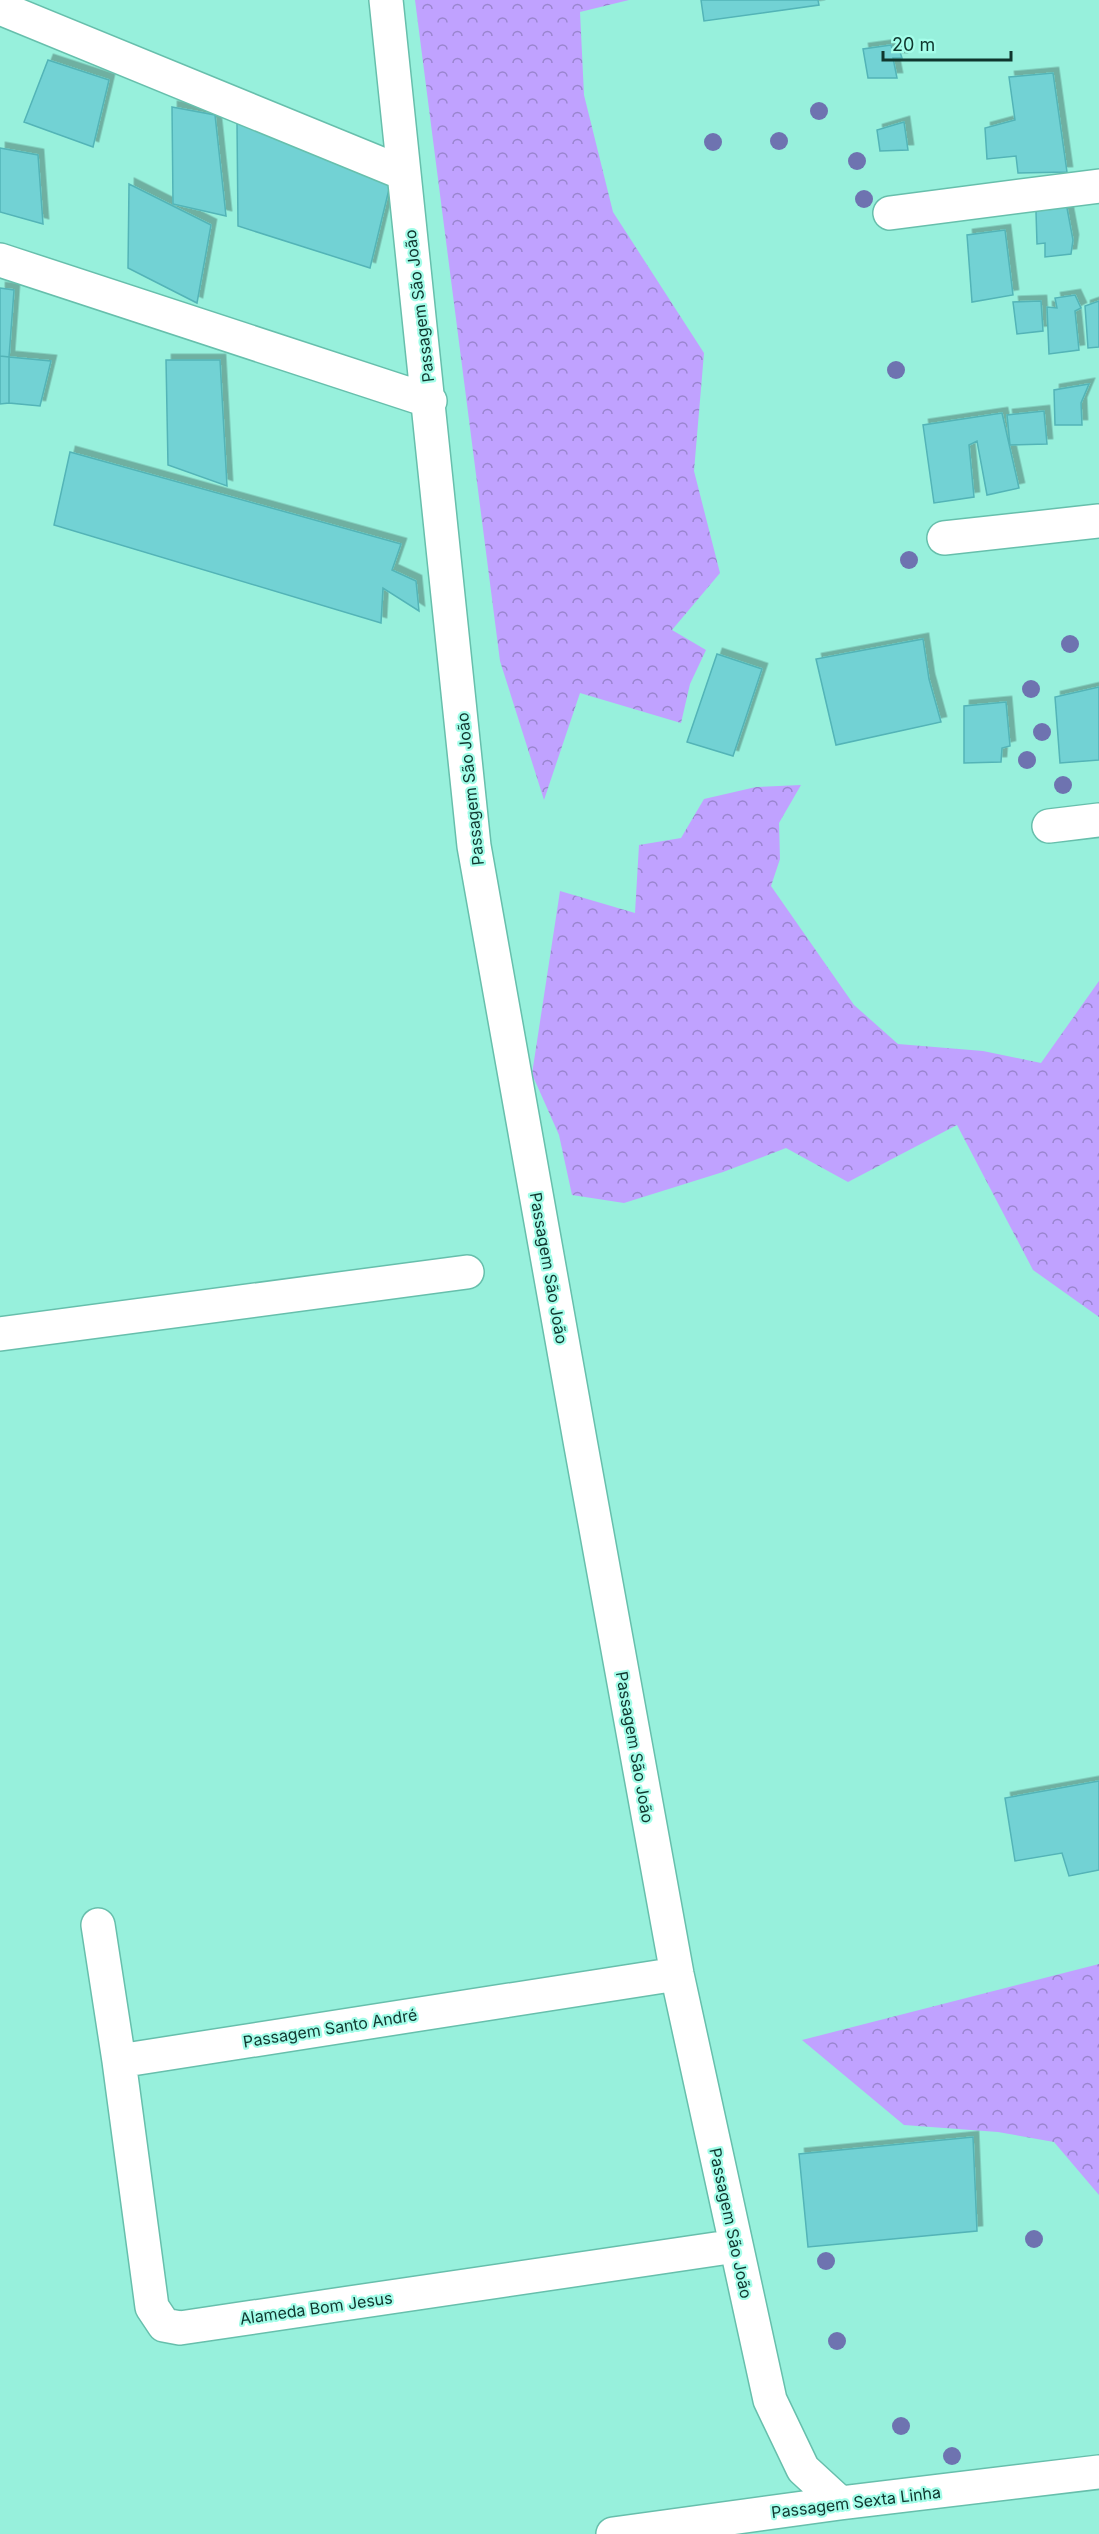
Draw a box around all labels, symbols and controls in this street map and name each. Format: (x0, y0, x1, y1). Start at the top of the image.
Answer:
scale bar (883, 24, 1010, 62)
text: 20 m (892, 34, 935, 55)
street label: Passagem São João (400, 229, 438, 383)
street label: Passagem São João (452, 712, 488, 866)
street label: Passagem São João (526, 1191, 572, 1345)
street label: Passagem São João (612, 1670, 658, 1824)
street label: Passagem Santo André (242, 2004, 418, 2052)
street label: Passagem São João (705, 2146, 757, 2300)
street label: Alameda Bom Jesus (238, 2287, 394, 2329)
street label: Passagem Sexta Linha (770, 2482, 942, 2522)

